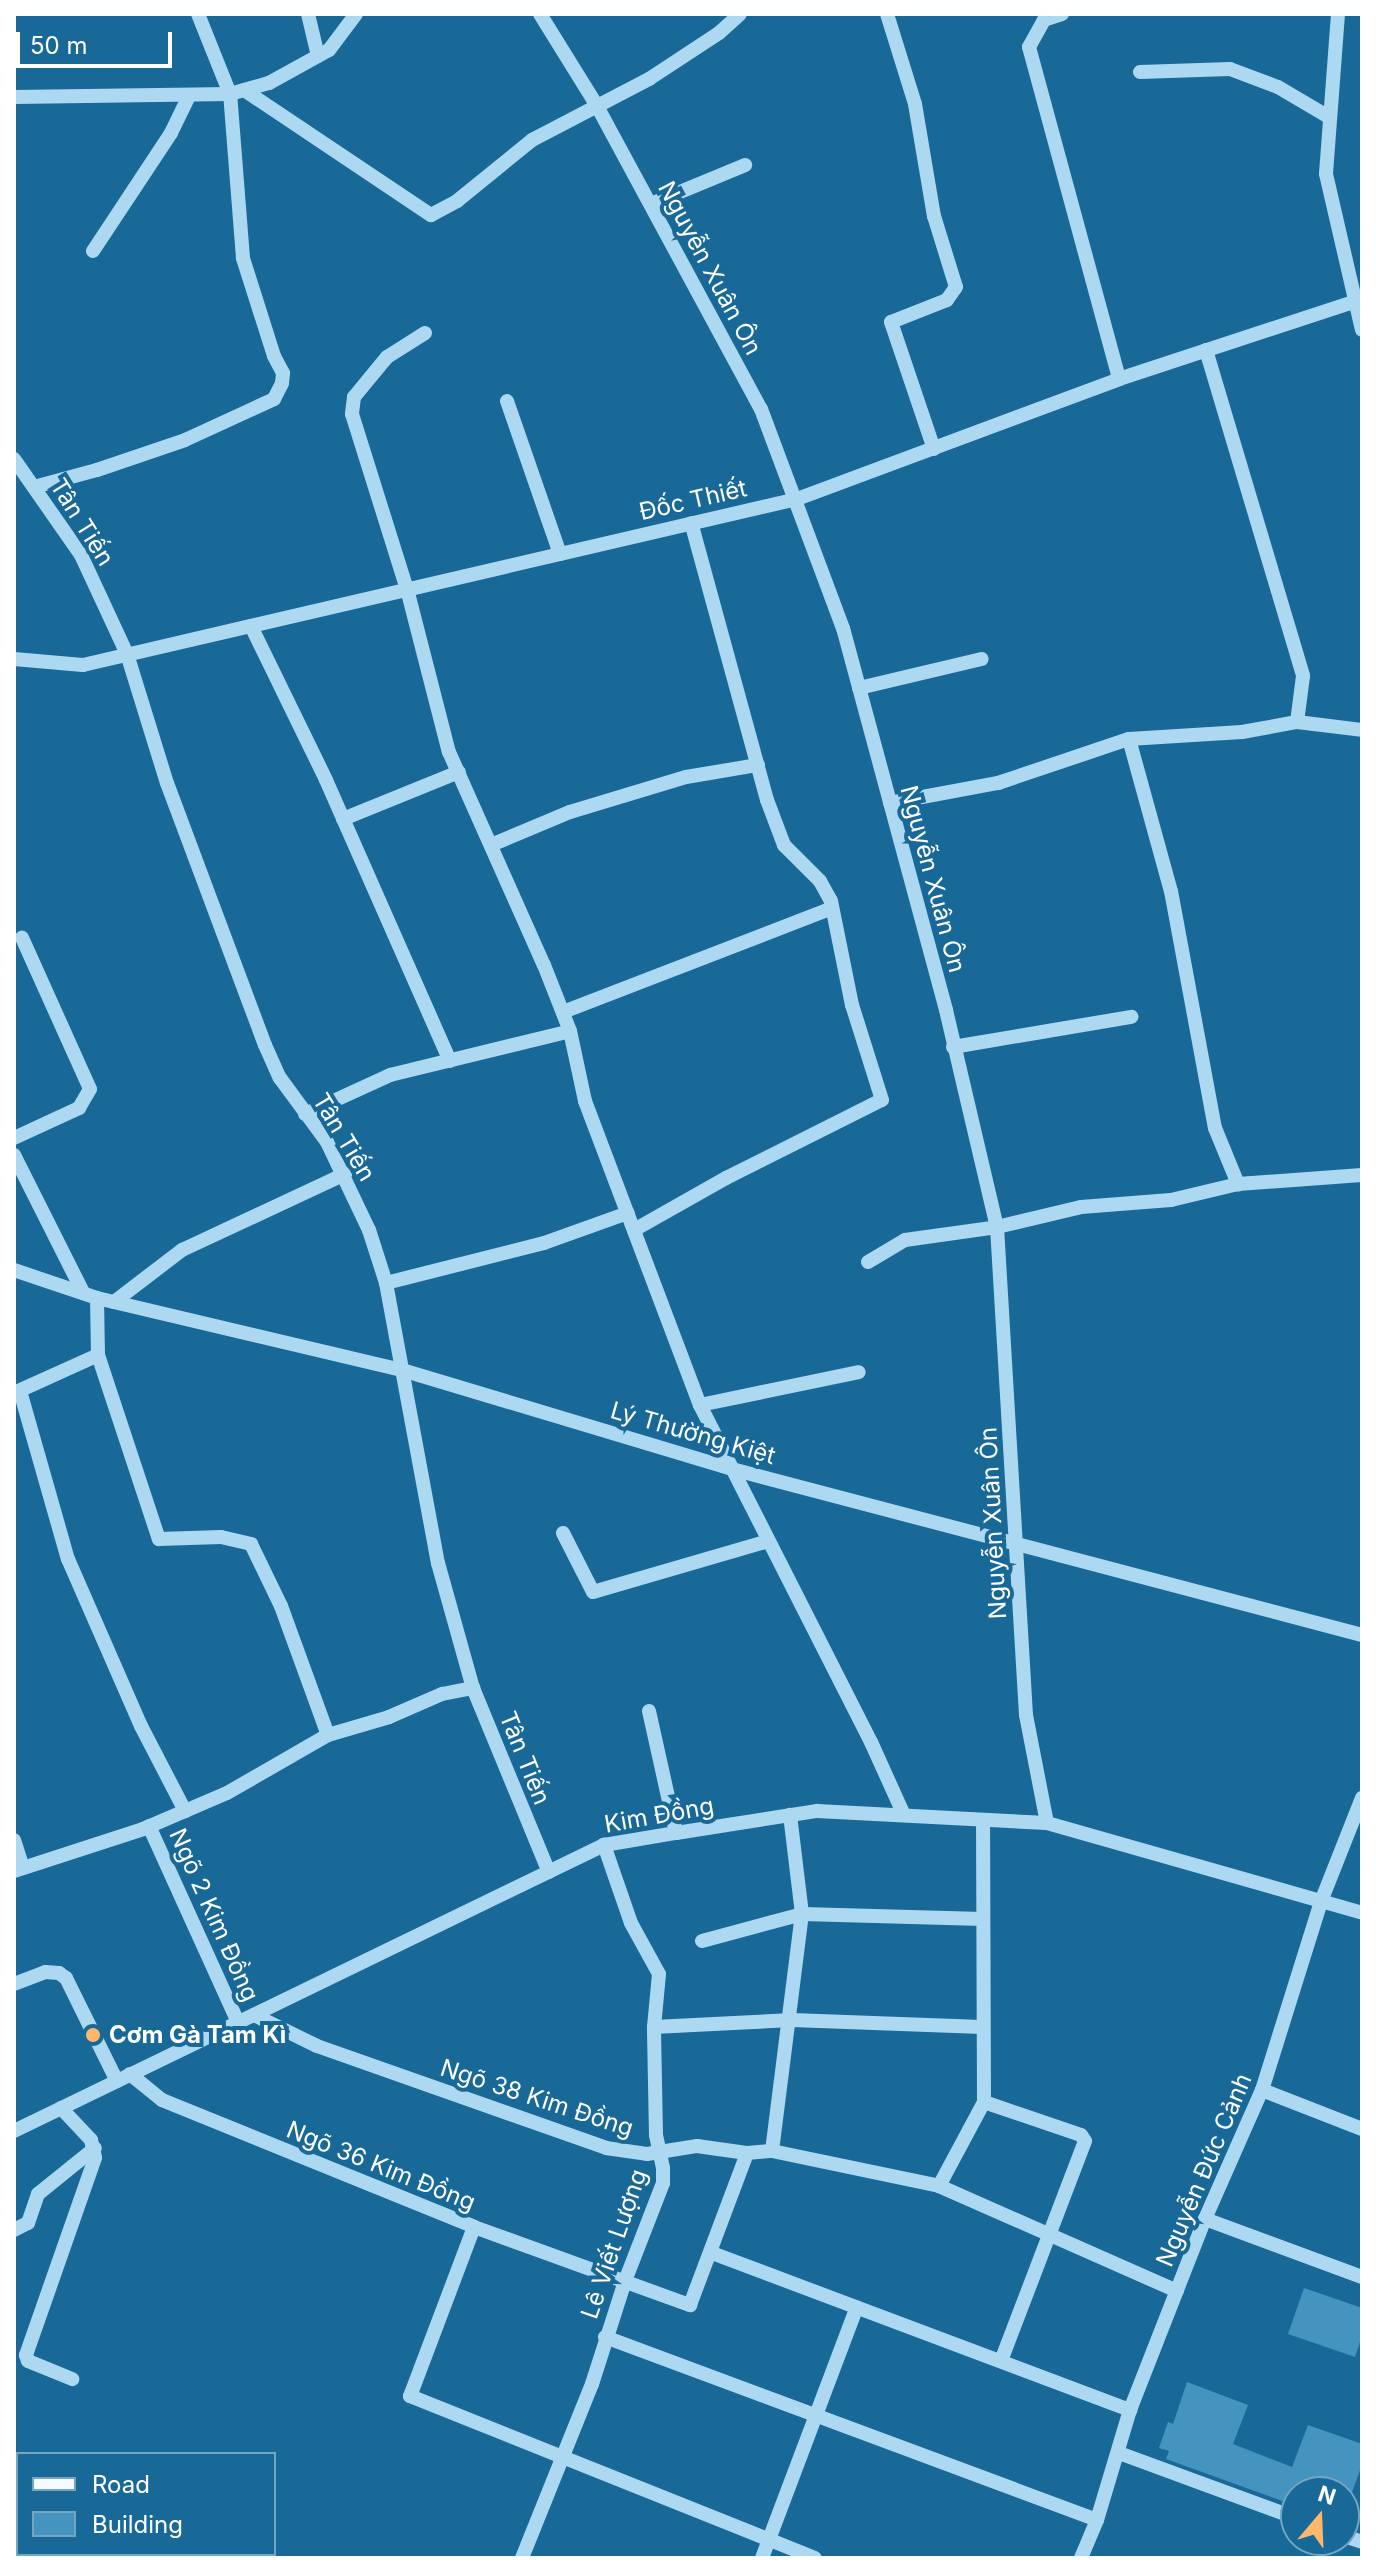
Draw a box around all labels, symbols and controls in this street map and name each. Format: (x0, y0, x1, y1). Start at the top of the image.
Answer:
scale bar (20, 16, 176, 66)
text: 50 m (30, 31, 88, 60)
street label: Nguyễn Xuân Ôn (652, 176, 768, 360)
street label: Tân Tiến (44, 473, 120, 571)
street label: Đốc Thiết (636, 474, 750, 526)
street label: Nguyễn Xuân Ôn (894, 782, 972, 976)
street label: Tân Tiến (307, 1088, 381, 1186)
street label: Lý Thường Kiệt (607, 1396, 779, 1470)
street label: Nguyễn Xuân Ôn (974, 1426, 1012, 1620)
street label: Tân Tiến (493, 1707, 557, 1809)
street label: Kim Đồng (602, 1791, 716, 1839)
street label: Ngõ 2 Kim Đồng (163, 1824, 265, 2006)
place label: Cơm Gà Tam Kì (109, 2021, 286, 2049)
marker: Cơm Gà Tam Kì (84, 2026, 102, 2044)
street label: Ngõ 38 Kim Đồng (437, 2053, 637, 2143)
street label: Nguyễn Đức Cảnh (1150, 2069, 1258, 2271)
street label: Ngõ 36 Kim Đồng (282, 2115, 480, 2217)
street label: Lê Viết Lượng (575, 2166, 653, 2322)
legend (16, 2452, 276, 2556)
text: Road (92, 2470, 150, 2499)
north arrow (1280, 2476, 1360, 2556)
text: N (1315, 2480, 1339, 2510)
text: Building (92, 2510, 183, 2539)

